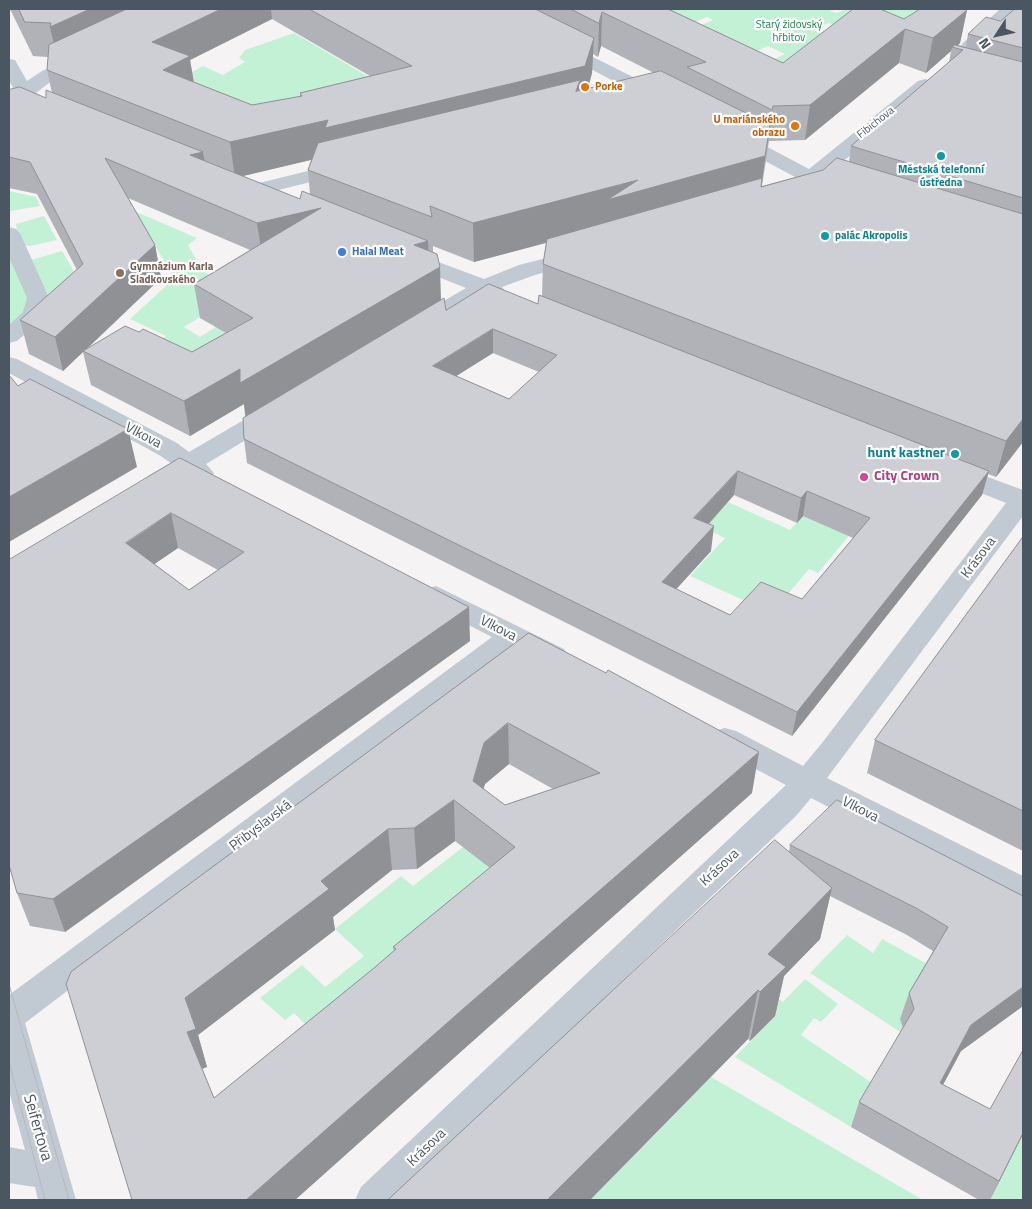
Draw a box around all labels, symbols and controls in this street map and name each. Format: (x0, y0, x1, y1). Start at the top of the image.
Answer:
north arrow (972, 10, 1022, 60)
park label: Starý židovský hřbitov (756, 18, 822, 44)
text: N (973, 34, 996, 54)
place label: Porke (595, 80, 623, 94)
marker: Porke (579, 81, 591, 93)
street label: Fibichova (855, 104, 897, 142)
place label: U mariánského obrazu (714, 113, 785, 139)
marker: U mariánského obrazu (789, 120, 801, 132)
marker: Městská telefonní ústředna (935, 150, 947, 162)
place label: Městská telefonní ústředna (898, 163, 984, 189)
place label: palác Akropolis (835, 229, 908, 243)
marker: palác Akropolis (819, 230, 831, 242)
place label: Halal Meat (352, 245, 404, 259)
marker: Halal Meat (336, 246, 348, 258)
place label: Gymnázium Karla Sladkovského (130, 260, 213, 286)
marker: Gymnázium Karla Sladkovského (114, 267, 126, 279)
street label: Vlkova (122, 419, 164, 453)
place label: hunt kastner (867, 446, 945, 462)
marker: hunt kastner (949, 448, 961, 460)
place label: City Crown (874, 469, 939, 485)
marker: City Crown (858, 471, 870, 483)
street label: Krásova (958, 534, 1000, 582)
street label: Vlkova (477, 613, 519, 645)
street label: Vlkova (839, 794, 881, 826)
street label: Přibyslavská (227, 797, 295, 855)
street label: Krásova (697, 846, 743, 890)
street label: Seifertova (18, 1092, 56, 1164)
street label: Krásova (404, 1126, 450, 1170)

